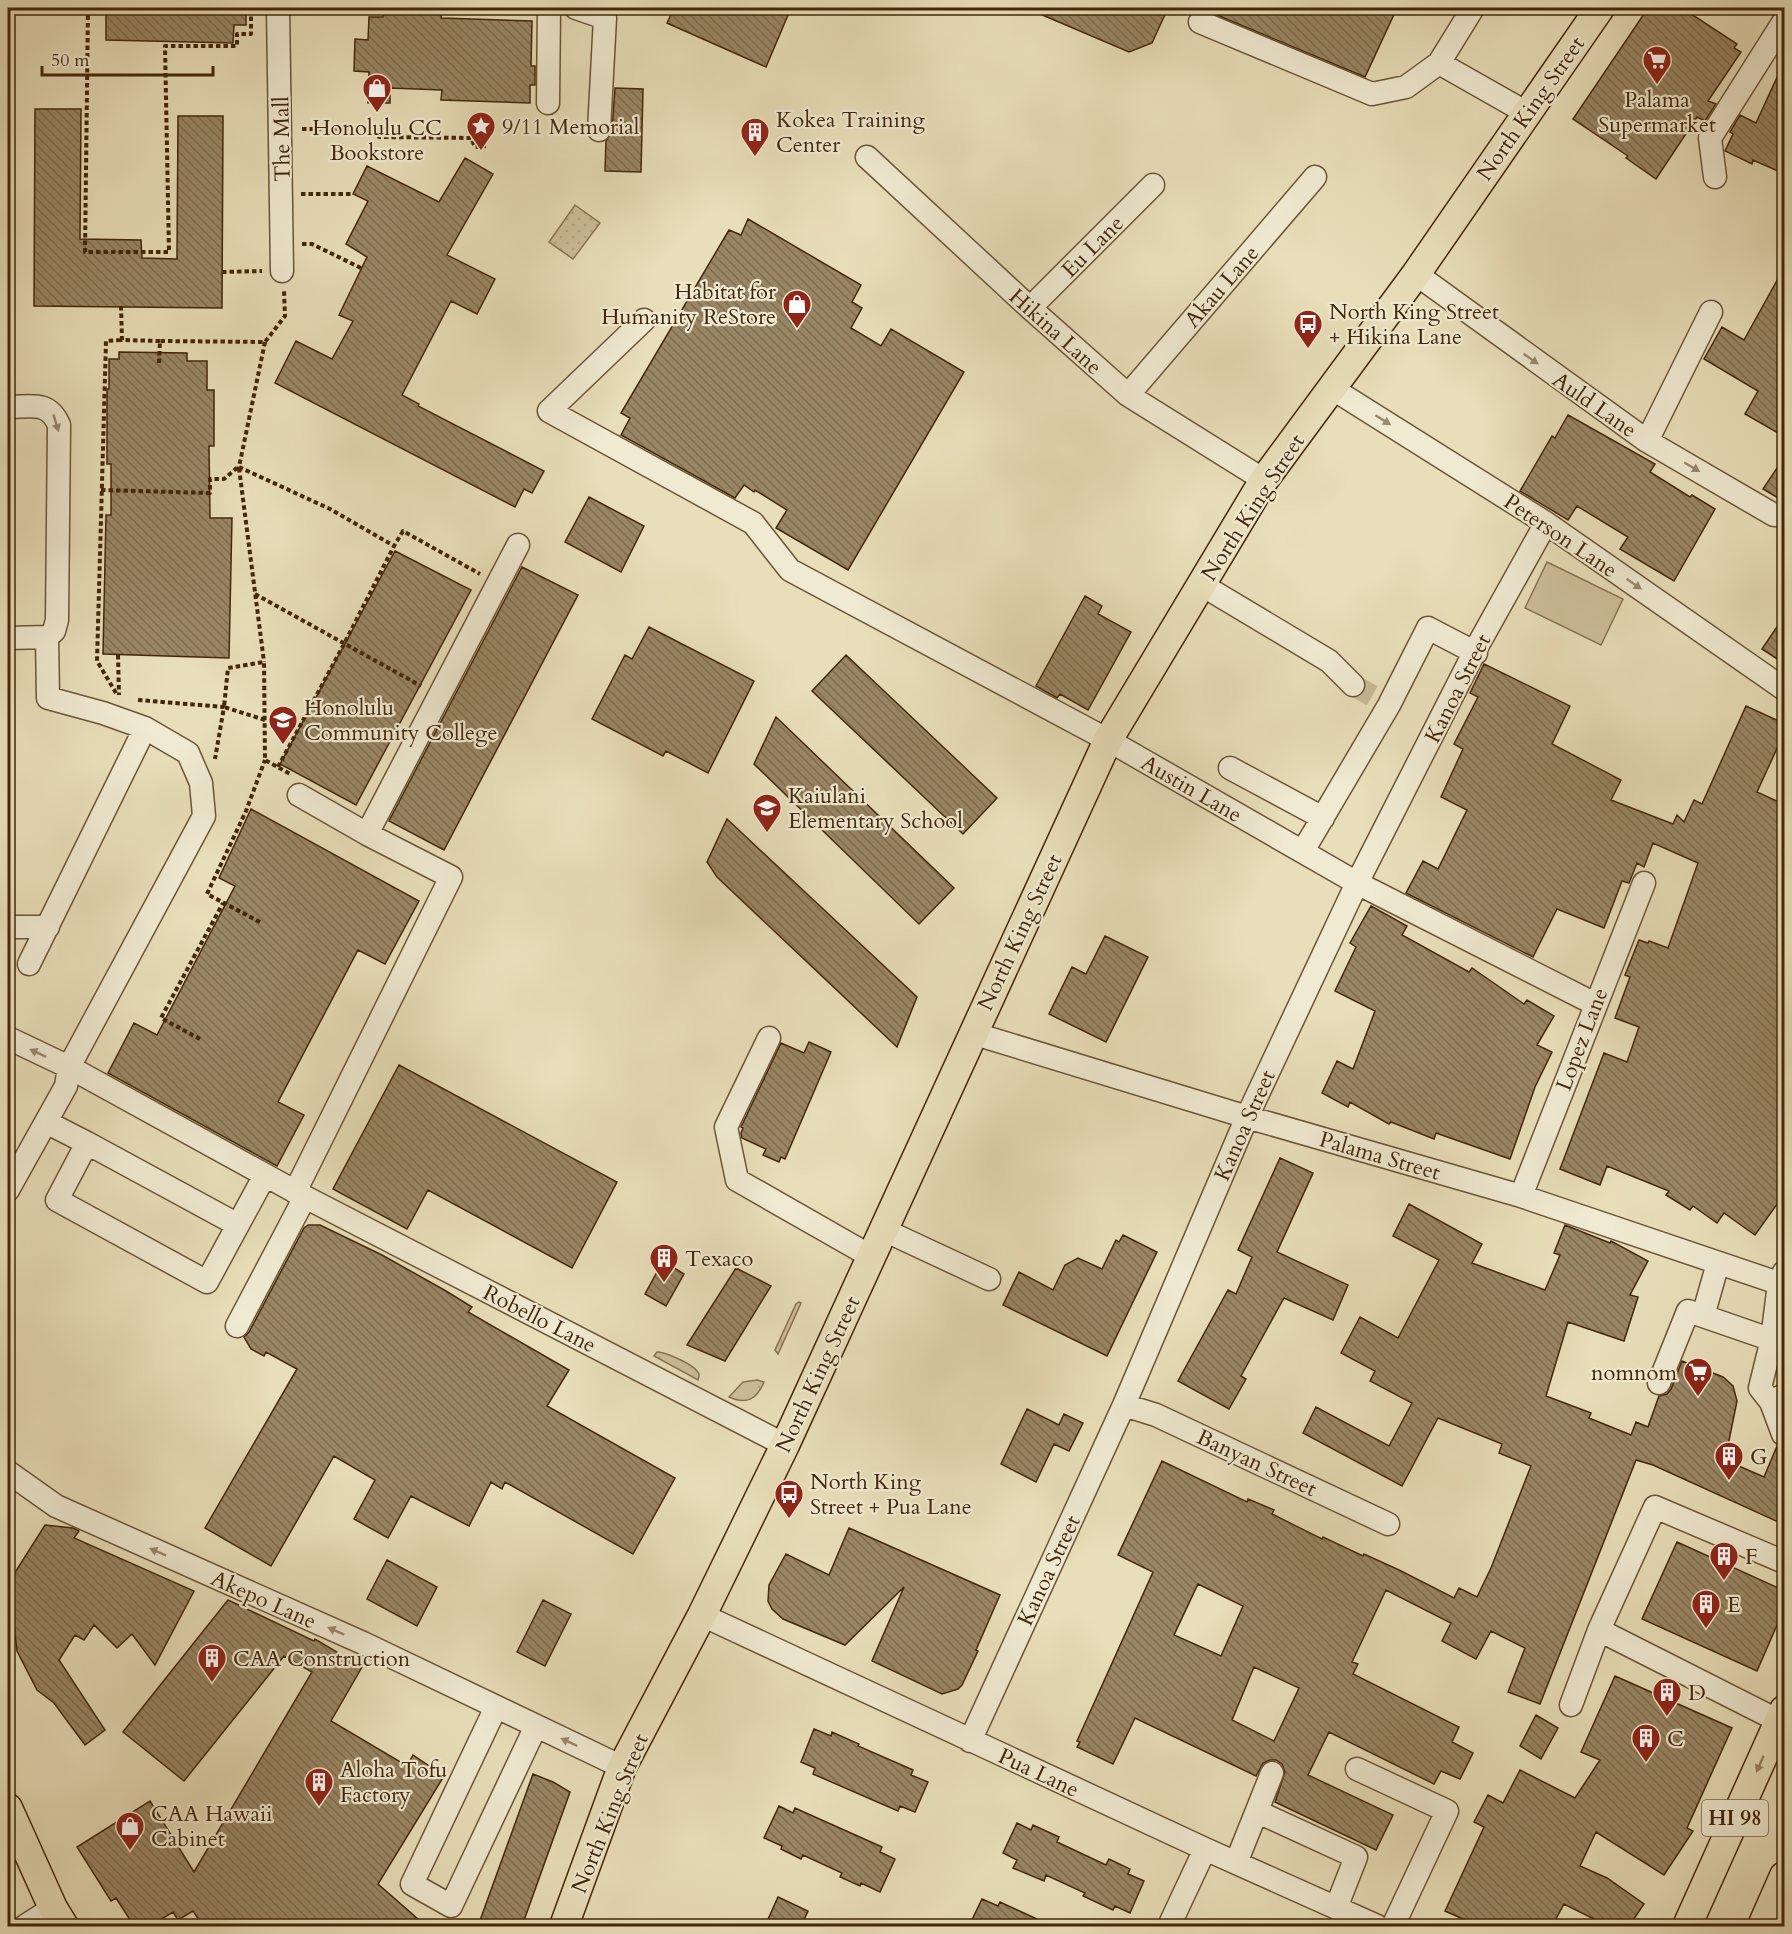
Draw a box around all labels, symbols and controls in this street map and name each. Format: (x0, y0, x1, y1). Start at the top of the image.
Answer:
street label: North King Street (1470, 30, 1592, 187)
scale bar (42, 39, 213, 77)
supermarket icon: Palama Supermarket (1641, 44, 1673, 86)
text: 50 m (51, 48, 90, 73)
shop icon: Honolulu CC Bookstore (361, 72, 393, 114)
place label: Palama Supermarket (1598, 85, 1716, 140)
street label: The Mall (266, 96, 298, 182)
place label: Kokea Training Center (776, 105, 925, 160)
place icon: 9/11 Memorial (465, 110, 497, 152)
place label: 9/11 Memorial (502, 112, 640, 142)
place label: Honolulu CC Bookstore (312, 113, 442, 168)
building icon: Kokea Training Center (739, 116, 771, 158)
street label: Eu Lane (1055, 209, 1130, 284)
street label: Akau Lane (1178, 239, 1266, 334)
place label: Habitat for Humanity ReStore (601, 277, 777, 332)
street label: Hikina Lane (1002, 282, 1108, 382)
shop icon: Habitat for Humanity ReStore (781, 288, 813, 330)
place label: North King Street + Hikina Lane (1329, 297, 1499, 352)
bus stop icon: North King Street + Hikina Lane (1292, 308, 1324, 350)
one-way arrow (1523, 352, 1538, 364)
street label: Auld Lane (1546, 365, 1642, 445)
one-way arrow (52, 414, 61, 432)
one-way arrow (1374, 414, 1390, 426)
street label: North King Street (1194, 428, 1312, 587)
one-way arrow (1684, 462, 1700, 473)
street label: Peterson Lane (1498, 487, 1623, 585)
one-way arrow (1625, 578, 1641, 590)
street label: Kanoa Street (1418, 629, 1498, 748)
place label: Honolulu Community College (304, 693, 497, 748)
school or university icon: Honolulu Community College (267, 704, 299, 746)
street label: Austin Lane (1136, 748, 1247, 830)
place label: Kaiulani Elementary School (788, 781, 963, 836)
school or university icon: Kaiulani Elementary School (751, 792, 783, 834)
street label: North King Street (970, 849, 1069, 1016)
street label: Lopez Lane (1549, 984, 1615, 1095)
one-way arrow (28, 1048, 46, 1058)
street label: Kanoa Street (1207, 1065, 1283, 1186)
street label: Palama Street (1316, 1124, 1444, 1188)
building icon: Texaco (648, 1242, 680, 1284)
place label: Texaco (685, 1244, 754, 1274)
street label: Robello Lane (478, 1278, 601, 1360)
street label: North King Street (768, 1291, 867, 1458)
supermarket icon: nomnom (1682, 1356, 1714, 1398)
place label: nomnom (1591, 1358, 1677, 1388)
street label: Banyan Street (1192, 1422, 1322, 1504)
building icon: G (1713, 1440, 1745, 1482)
place label: G (1750, 1442, 1767, 1472)
place label: North King Street + Pua Lane (810, 1467, 972, 1522)
bus stop icon: North King Street + Pua Lane (773, 1478, 805, 1520)
street label: Kanoa Street (1010, 1510, 1088, 1631)
building icon: F (1708, 1540, 1740, 1582)
place label: F (1745, 1542, 1758, 1572)
one-way arrow (149, 1547, 167, 1557)
street label: Akepo Lane (206, 1563, 321, 1636)
building icon: E (1690, 1588, 1722, 1630)
place label: E (1727, 1590, 1741, 1620)
one-way arrow (328, 1627, 345, 1636)
building icon: CAA Construction (196, 1642, 228, 1684)
place label: CAA Construction (233, 1644, 411, 1674)
building icon: D (1651, 1676, 1683, 1718)
place label: D (1688, 1678, 1706, 1708)
building icon: C (1630, 1722, 1662, 1764)
place label: C (1667, 1724, 1684, 1754)
street label: North King Street (564, 1729, 656, 1898)
one-way arrow (561, 1737, 578, 1746)
street label: Pua Lane (993, 1741, 1084, 1805)
place label: Aloha Tofu Factory (340, 1755, 447, 1810)
one-way arrow (1755, 1755, 1765, 1773)
building icon: Aloha Tofu Factory (303, 1766, 335, 1808)
place label: CAA Hawaii Cabinet (151, 1799, 272, 1854)
road number: HI 98 (1702, 1800, 1768, 1836)
shop icon: CAA Hawaii Cabinet (114, 1810, 146, 1852)

